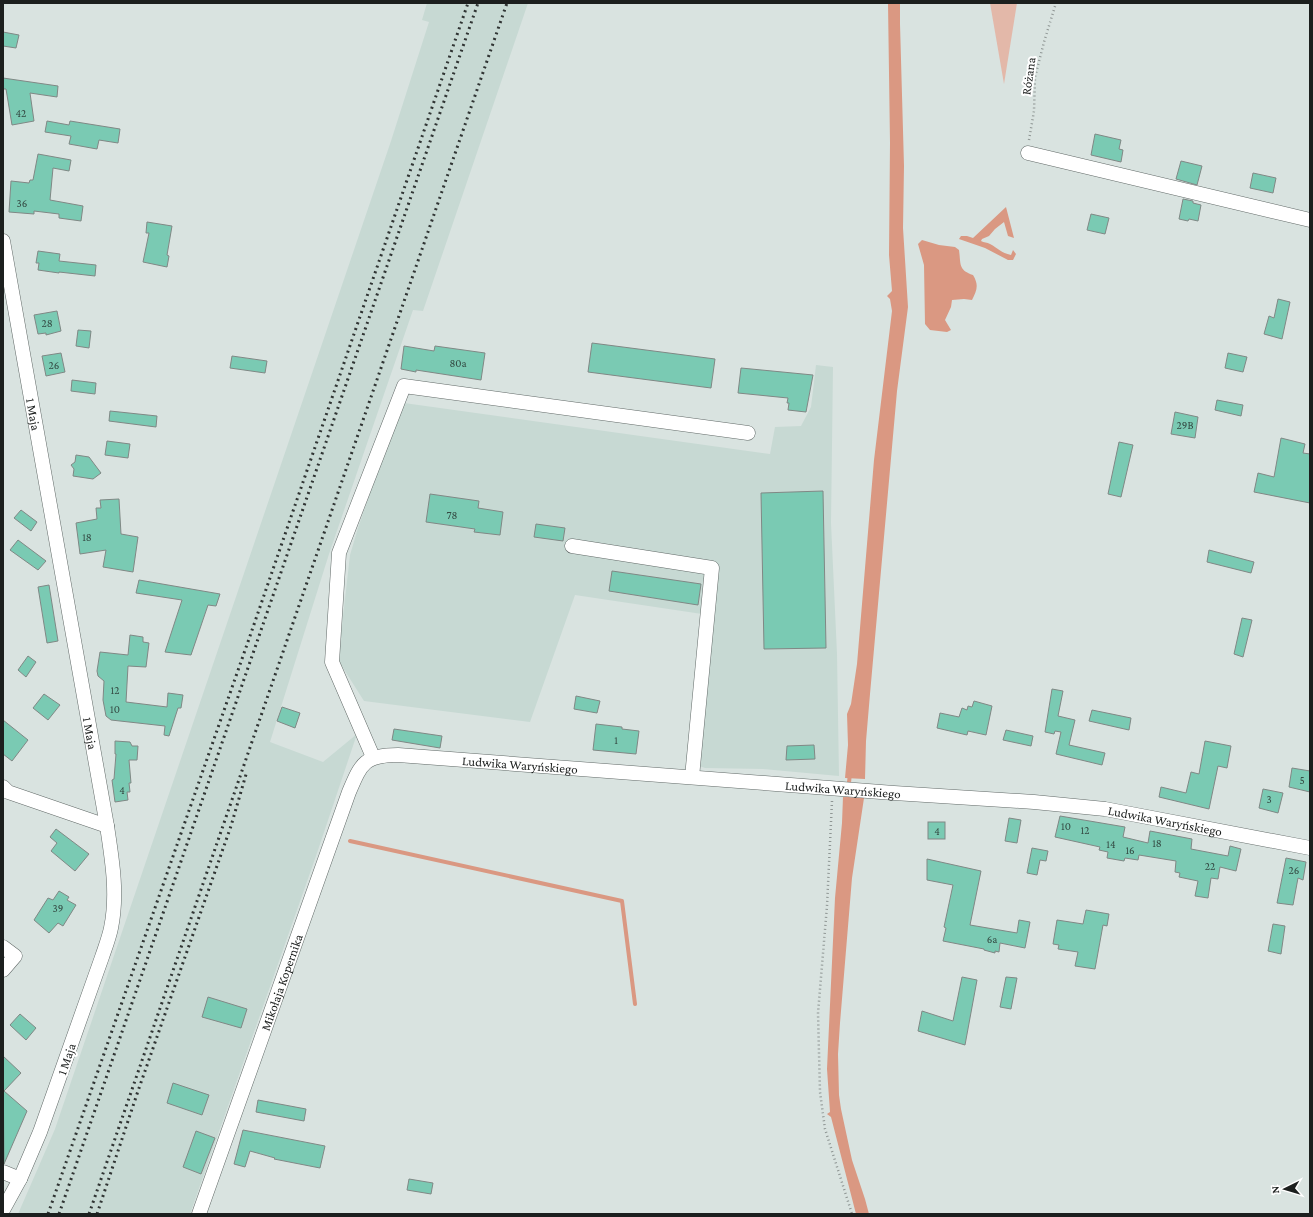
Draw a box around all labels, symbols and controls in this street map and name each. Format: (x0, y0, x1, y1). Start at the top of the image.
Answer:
street label: Różana (1018, 56, 1039, 96)
house number: 42 (16, 107, 26, 119)
house number: 36 (17, 197, 27, 209)
house number: 28 (41, 317, 53, 329)
house number: 80a (449, 357, 467, 369)
house number: 26 (49, 359, 59, 371)
street label: 1 Maja (23, 397, 44, 432)
house number: 29B (1177, 419, 1193, 431)
house number: 78 (447, 509, 458, 521)
house number: 18 (82, 531, 92, 543)
house number: 12 (111, 684, 119, 696)
house number: 10 (110, 703, 120, 715)
street label: 1 Maja (80, 716, 100, 751)
house number: 1 (614, 734, 618, 746)
street label: Ludwika Waryńskiego (461, 753, 578, 777)
house number: 5 (1299, 774, 1305, 786)
street label: Ludwika Waryńskiego (785, 778, 901, 801)
house number: 4 (119, 784, 125, 796)
house number: 3 (1266, 793, 1272, 805)
street label: Ludwika Waryńskiego (1107, 803, 1223, 839)
house number: 10 (1061, 820, 1071, 832)
house number: 12 (1081, 824, 1089, 836)
house number: 4 (934, 825, 940, 837)
house number: 18 (1152, 837, 1162, 849)
house number: 14 (1106, 838, 1116, 850)
house number: 16 (1125, 844, 1135, 856)
house number: 22 (1205, 860, 1215, 872)
house number: 26 (1289, 864, 1299, 876)
house number: 39 (53, 902, 63, 914)
street label: Mikołaja Kopernika (258, 932, 306, 1033)
house number: 6a (987, 933, 997, 945)
street label: 1 Maja (54, 1041, 80, 1077)
north arrow (1265, 1169, 1305, 1209)
text: N (1269, 1185, 1281, 1194)

